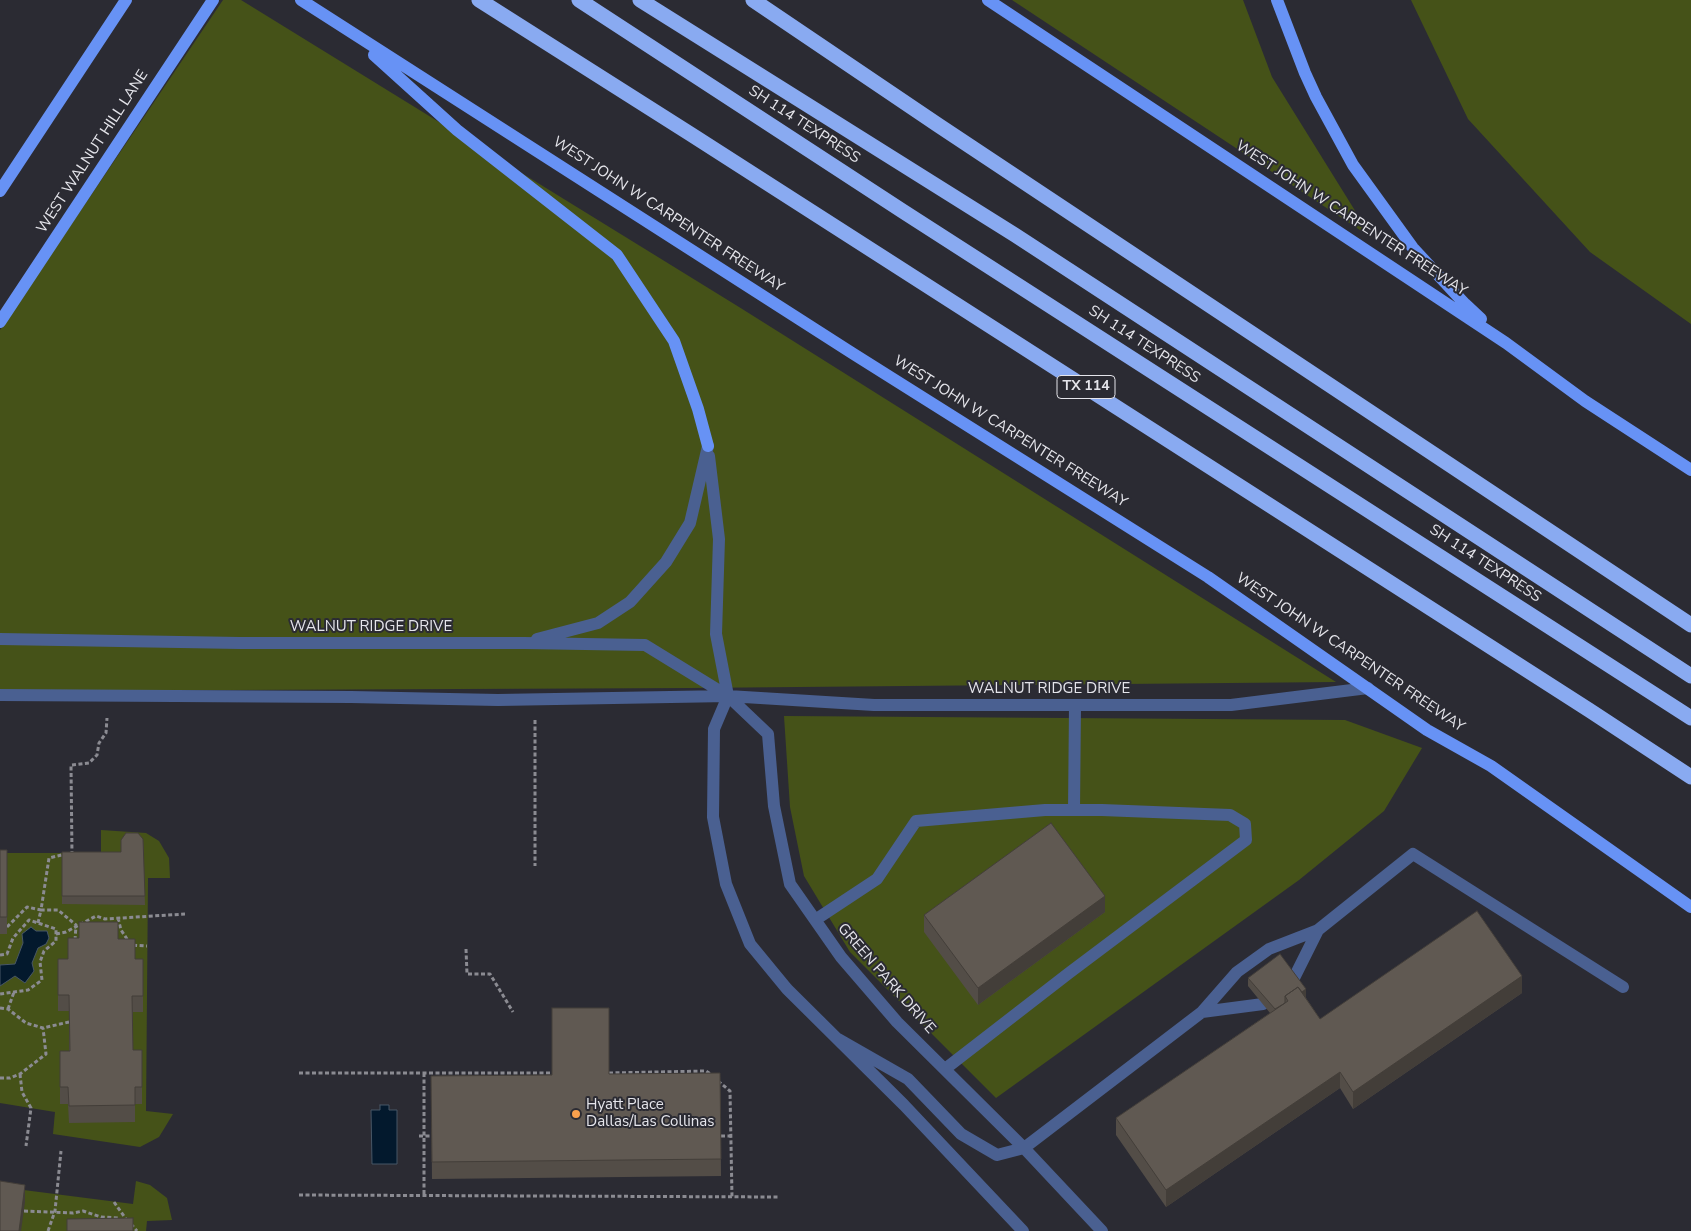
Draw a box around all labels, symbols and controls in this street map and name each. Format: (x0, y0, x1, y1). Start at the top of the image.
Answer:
street label: WEST WALNUT HILL LANE (34, 67, 152, 237)
street label: SH 114 TEXPRESS (745, 82, 863, 168)
street label: WEST JOHN W CARPENTER FREEWAY (549, 133, 787, 297)
street label: WEST JOHN W CARPENTER FREEWAY (1232, 137, 1470, 301)
street label: SH 114 TEXPRESS (1085, 302, 1203, 388)
street label: WEST JOHN W CARPENTER FREEWAY (890, 352, 1130, 512)
road number: TX 114 (1057, 376, 1115, 398)
street label: SH 114 TEXPRESS (1426, 521, 1544, 607)
street label: WEST JOHN W CARPENTER FREEWAY (1232, 569, 1468, 737)
street label: WALNUT RIDGE DRIVE (290, 618, 452, 636)
street label: WALNUT RIDGE DRIVE (968, 680, 1130, 698)
street label: GREEN PARK DRIVE (833, 920, 939, 1038)
place label: Hyatt Place Dallas/Las Collinas (586, 1096, 714, 1131)
marker: Hyatt Place Dallas/Las Collinas (570, 1108, 582, 1120)

